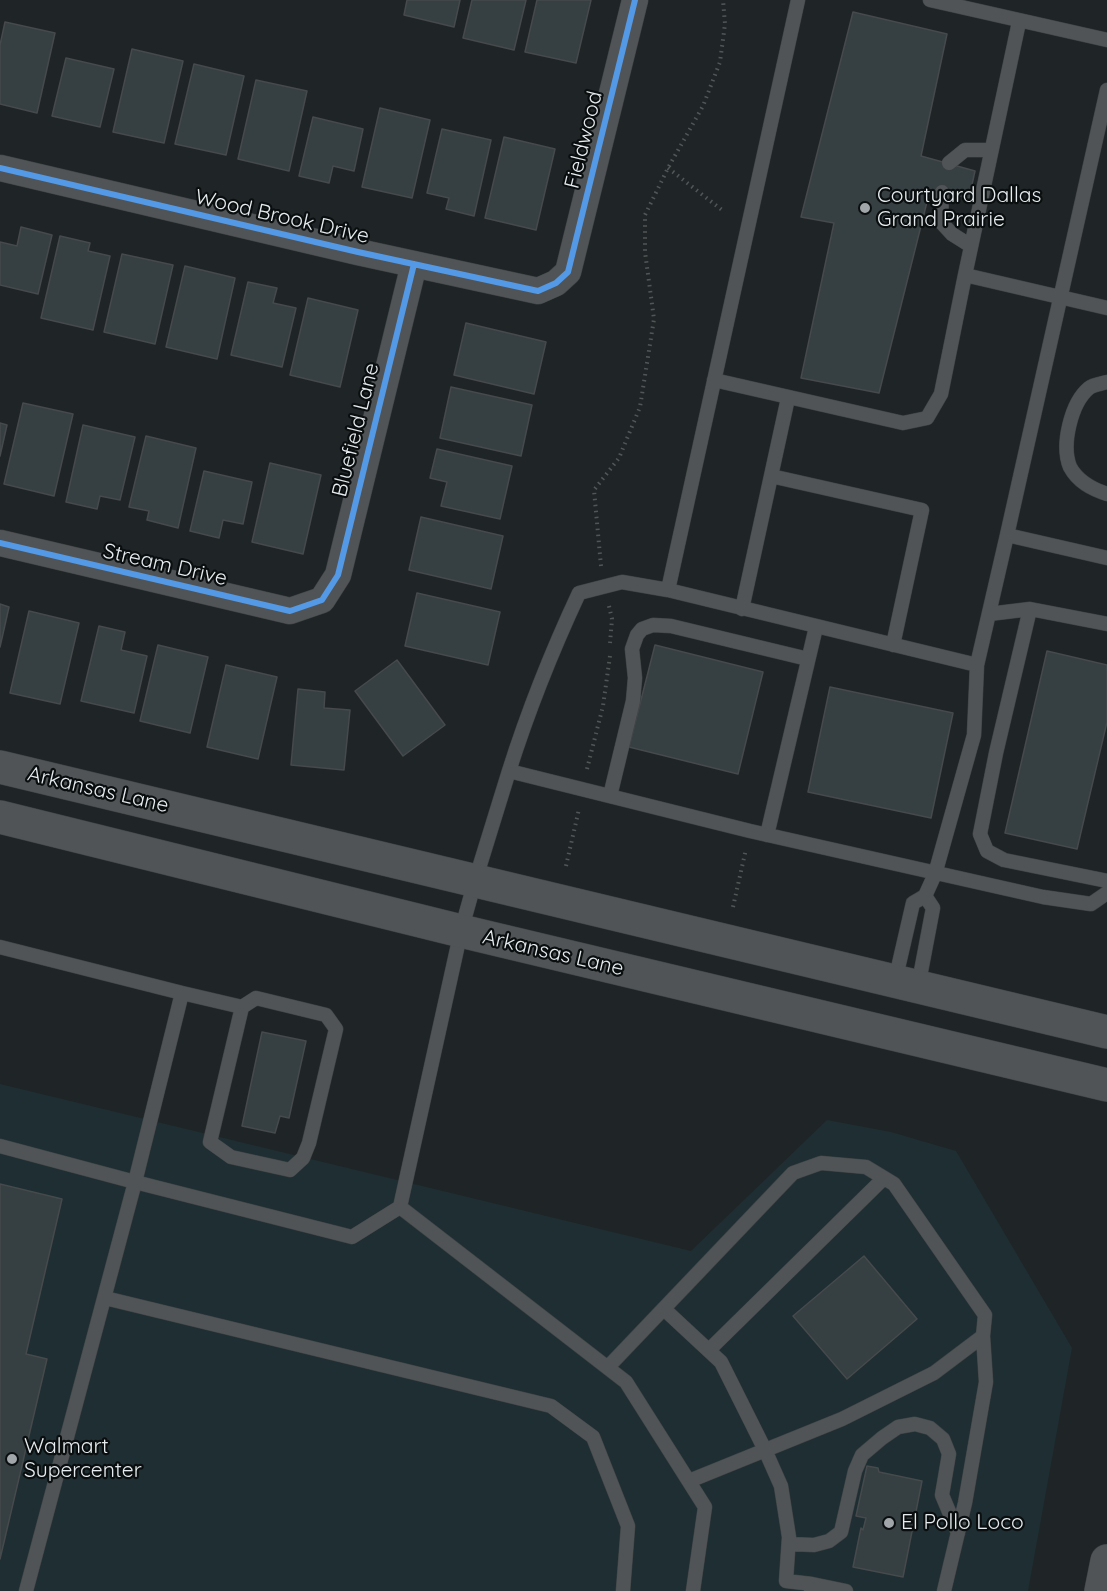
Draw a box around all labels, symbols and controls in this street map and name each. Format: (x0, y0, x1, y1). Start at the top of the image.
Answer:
street label: Fieldwood (560, 89, 608, 191)
place label: Courtyard Dallas Grand Prairie (877, 183, 1041, 233)
street label: Wood Brook Drive (192, 185, 372, 249)
marker: Courtyard Dallas Grand Prairie (858, 201, 872, 215)
street label: Bluefield Lane (327, 360, 385, 500)
street label: Stream Drive (100, 538, 230, 592)
street label: Arkansas Lane (25, 762, 171, 818)
street label: Arkansas Lane (480, 925, 626, 981)
place label: Walmart Supercenter (24, 1434, 142, 1484)
marker: Walmart Supercenter (5, 1452, 19, 1466)
place label: El Pollo Loco (901, 1510, 1024, 1536)
marker: El Pollo Loco (882, 1516, 896, 1530)

